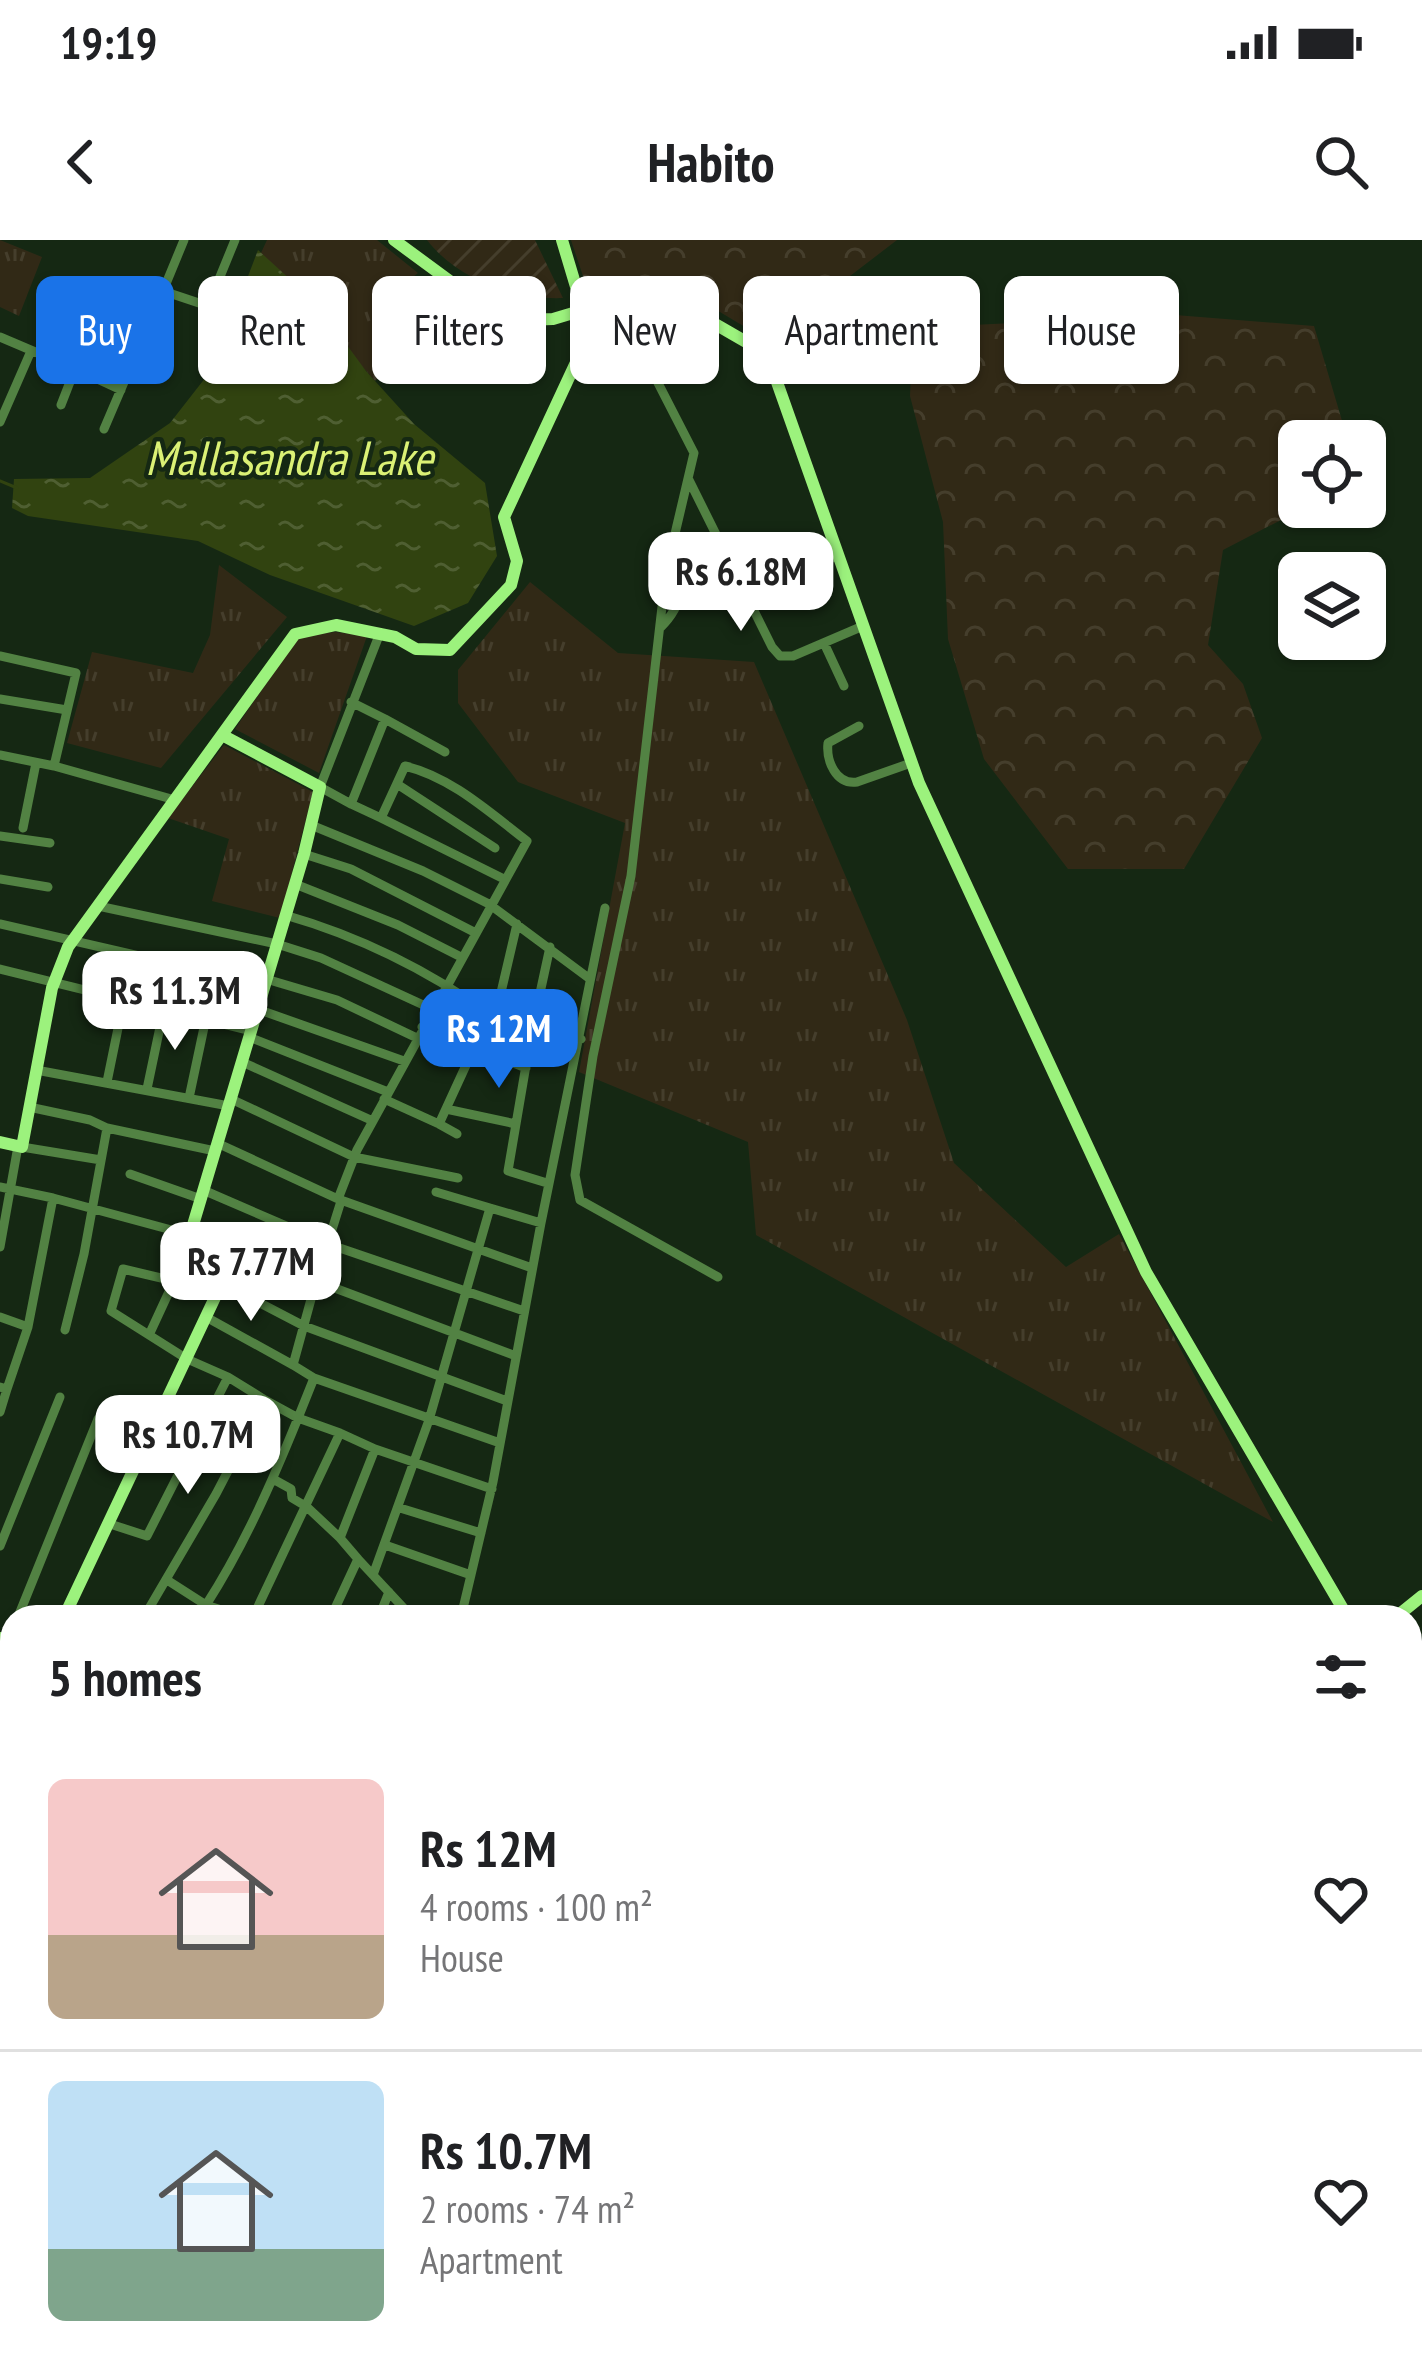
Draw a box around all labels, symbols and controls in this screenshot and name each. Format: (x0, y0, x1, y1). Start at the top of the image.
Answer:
text: 19:19 (60, 13, 157, 71)
text: Habito (648, 127, 774, 197)
icon: back (48, 129, 114, 195)
icon: search (1308, 129, 1374, 195)
chip: Buy (36, 276, 174, 384)
chip: Rent (198, 276, 348, 384)
chip: Filters (372, 276, 546, 384)
chip: New (570, 276, 719, 384)
chip: Apartment (743, 276, 980, 384)
chip: House (1004, 276, 1179, 384)
map controls (1278, 420, 1386, 660)
button: locate (1278, 420, 1386, 528)
water label: Mallasandra Lake (145, 426, 436, 488)
pin: Rs 6.18M (617, 532, 865, 634)
text: Rs 6.18M (675, 545, 807, 596)
button: layers (1278, 552, 1386, 660)
pin: Rs 11.3M (51, 951, 299, 1053)
text: Rs 11.3M (109, 964, 241, 1015)
pin: Rs 12M (401, 989, 597, 1091)
text: Rs 12M (447, 1002, 551, 1053)
pin: Rs 7.77M (127, 1222, 375, 1324)
text: Rs 7.77M (187, 1235, 315, 1286)
pin: Rs 10.7M (64, 1395, 312, 1497)
text: Rs 10.7M (122, 1408, 254, 1459)
text: 5 homes (48, 1644, 202, 1710)
icon: filters (1308, 1644, 1374, 1710)
text: Rs 12M (420, 1815, 557, 1881)
icon: home (144, 1827, 288, 1971)
icon: heart (1308, 1866, 1374, 1932)
text: 4 rooms · 100 m² (420, 1881, 653, 1932)
text: House (420, 1932, 504, 1983)
text: Rs 10.7M (420, 2117, 592, 2183)
icon: home (144, 2129, 288, 2273)
icon: heart (1308, 2168, 1374, 2234)
text: 2 rooms · 74 m² (420, 2183, 635, 2234)
text: Apartment (420, 2234, 563, 2285)

